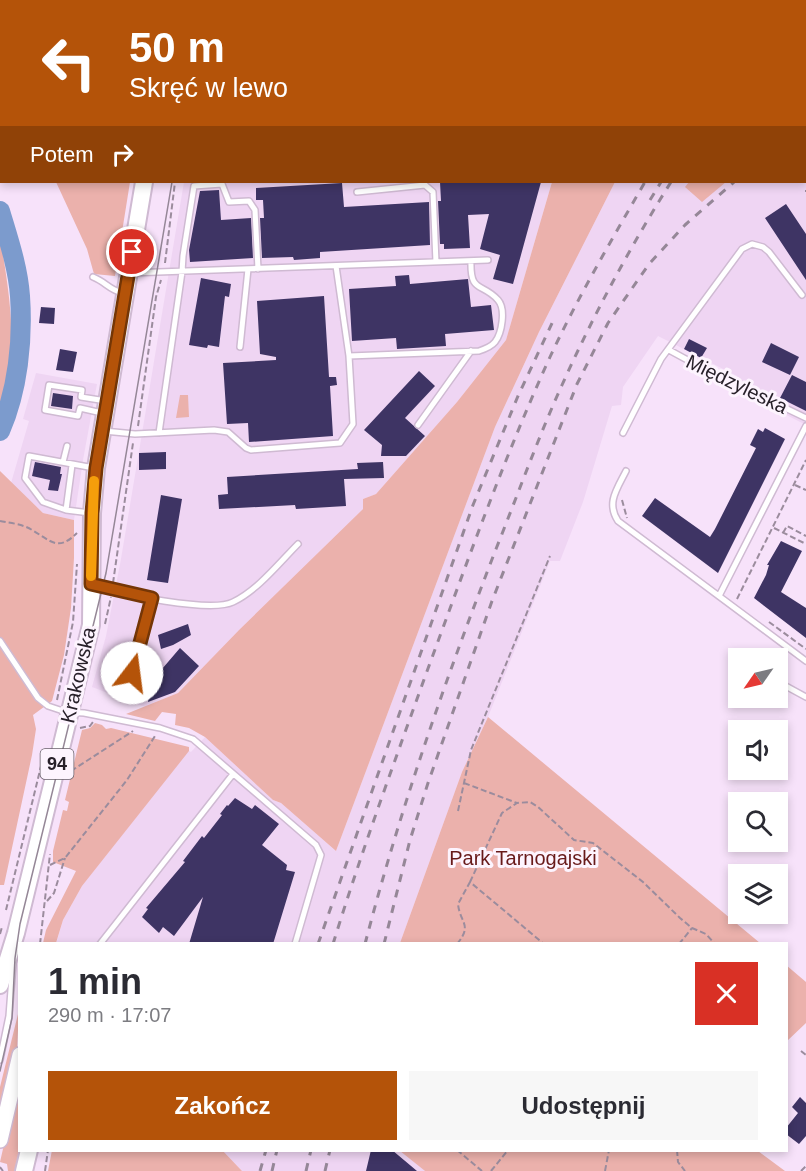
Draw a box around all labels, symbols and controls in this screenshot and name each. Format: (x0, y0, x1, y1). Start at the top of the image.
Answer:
icon: left (30, 24, 108, 102)
text: 50 m (129, 24, 225, 71)
text: Skręć w lewo (129, 73, 288, 103)
icon: right (106, 138, 139, 171)
text: Potem (30, 142, 94, 167)
pin (106, 226, 157, 277)
icon: arrive (115, 235, 148, 268)
street label: Międzyleska (683, 350, 792, 418)
street label: Krakowska (56, 624, 100, 725)
position arrow (100, 641, 164, 705)
north arrow (728, 648, 788, 708)
map controls (728, 648, 788, 924)
button: sound (728, 720, 788, 780)
road number: 94 (40, 749, 74, 779)
button: search (728, 792, 788, 852)
park label: Park Tarnogajski (449, 847, 597, 869)
button: layers (728, 864, 788, 924)
text: 1 min (48, 961, 142, 1002)
button: close (695, 962, 758, 1025)
text: 290 m · 17:07 (48, 1004, 171, 1026)
button: Zakończ (48, 1071, 397, 1140)
button: Udostępnij (409, 1071, 758, 1140)

